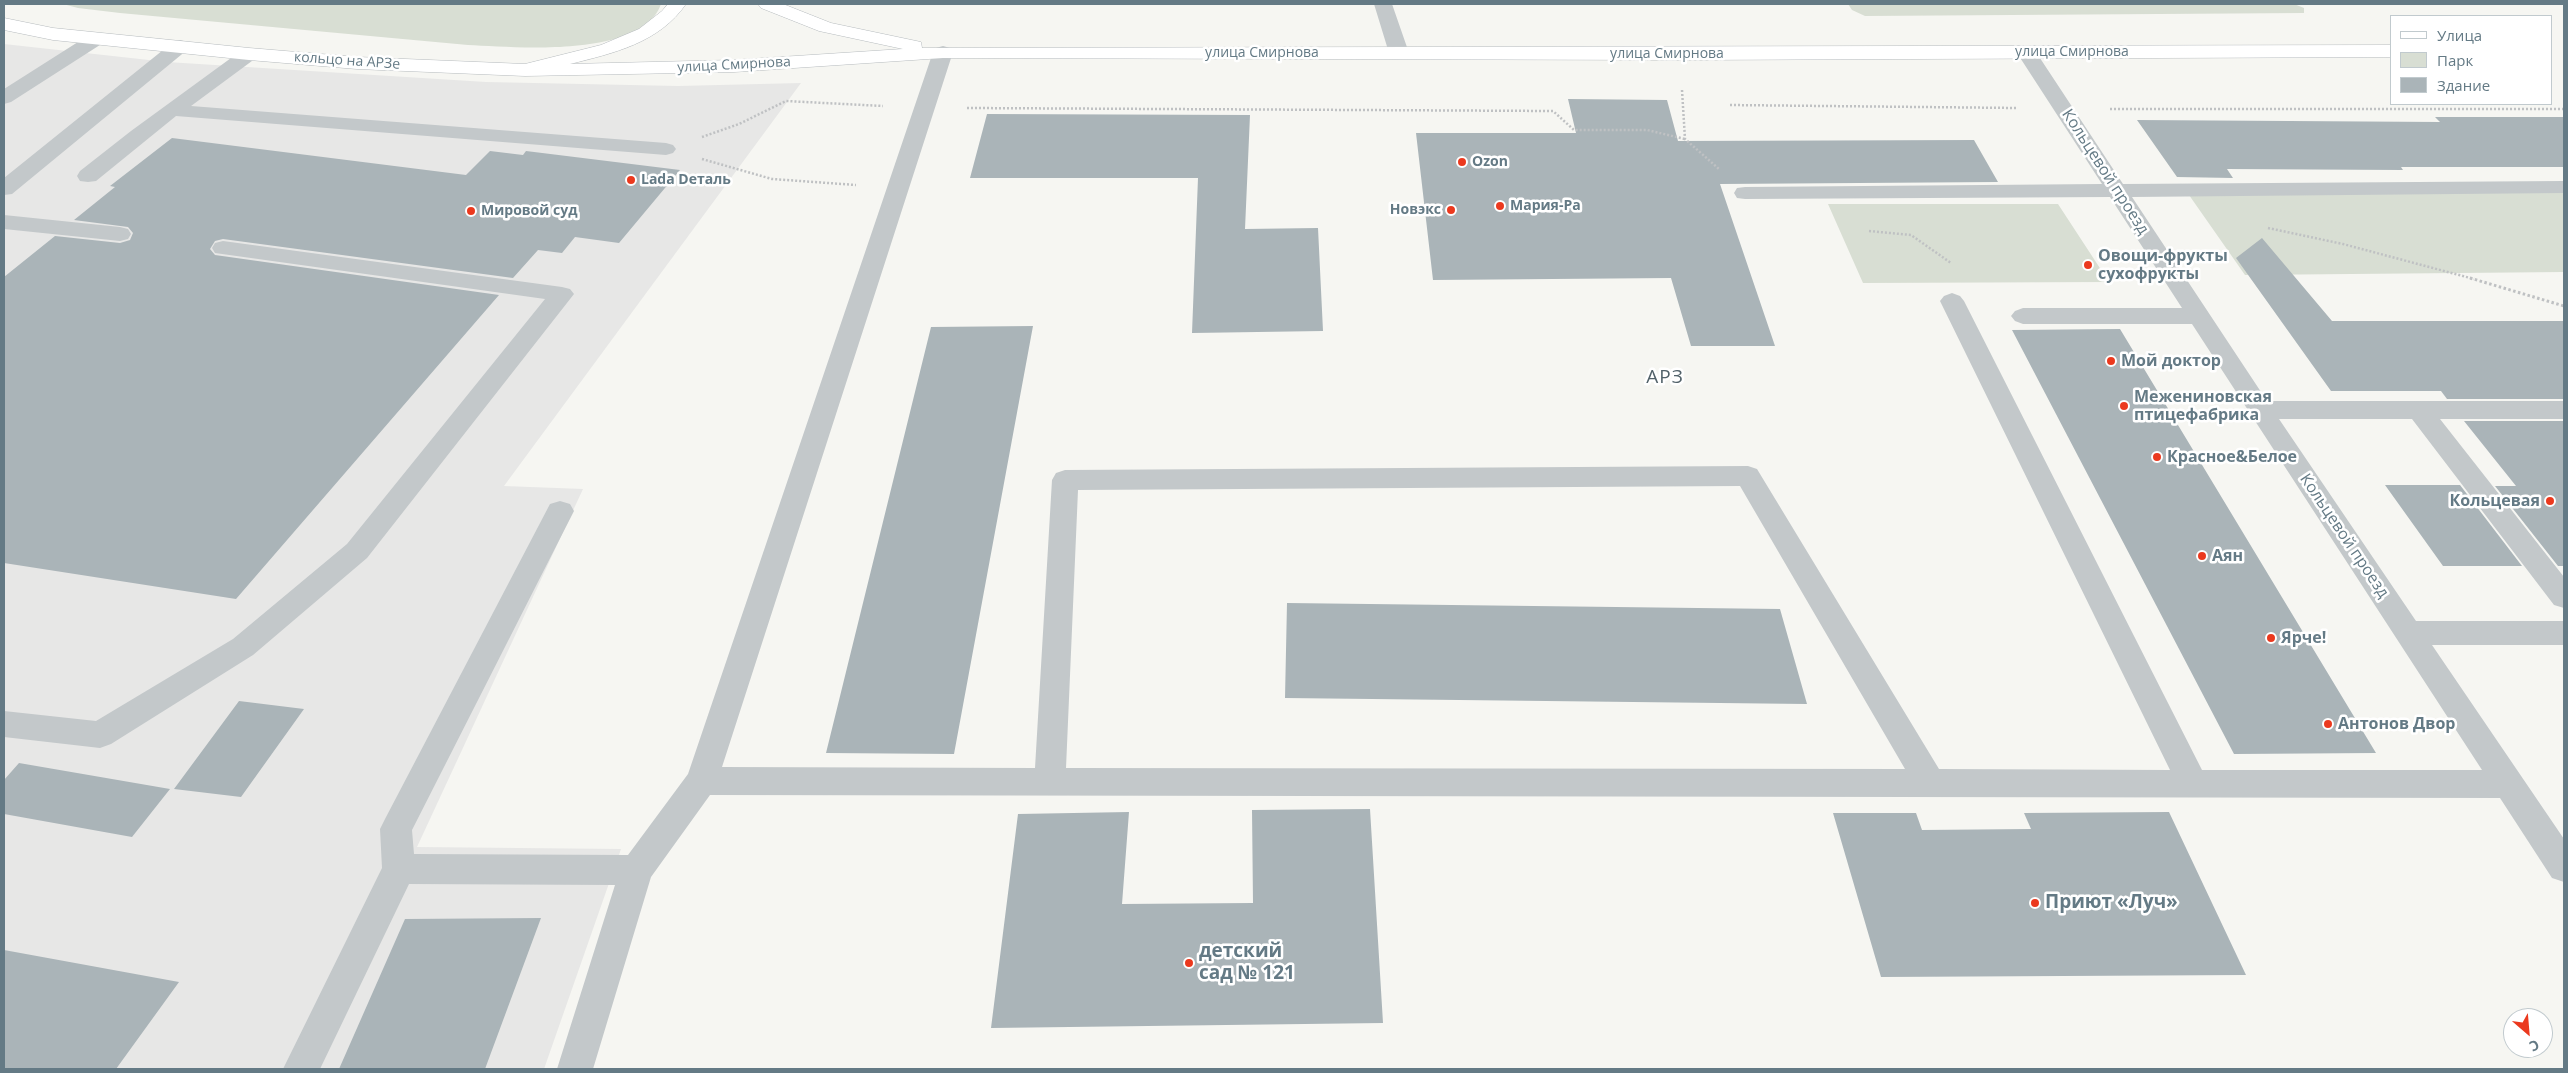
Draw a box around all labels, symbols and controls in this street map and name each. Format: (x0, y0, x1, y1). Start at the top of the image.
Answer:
legend (2390, 15, 2553, 105)
text: Улица (2437, 25, 2482, 45)
street label: улица Смирнова (2015, 44, 2129, 60)
street label: улица Смирнова (1205, 45, 1319, 61)
street label: улица Смирнова (1610, 46, 1724, 62)
street label: кольцо на АРЗе (293, 49, 401, 73)
text: Парк (2437, 50, 2473, 70)
street label: улица Смирнова (677, 54, 791, 76)
text: Здание (2437, 75, 2490, 95)
street label: Кольцевой проезд (2057, 106, 2153, 238)
place label: Ozon (1472, 154, 1508, 170)
marker: Ozon (1456, 156, 1468, 168)
place label: Lada Dеталь (641, 172, 731, 188)
marker: Lada Dеталь (625, 174, 637, 186)
place label: Мария-Ра (1510, 198, 1581, 214)
marker: Мария-Ра (1494, 200, 1506, 212)
place label: Новэкс (1390, 202, 1441, 218)
place label: Мировой суд (481, 203, 577, 219)
marker: Новэкс (1445, 204, 1457, 216)
marker: Мировой суд (465, 205, 477, 217)
place label: Овощи-фрукты сухофрукты (2098, 246, 2228, 284)
marker: Овощи-фрукты сухофрукты (2082, 259, 2094, 271)
place label: Мой доктор (2121, 351, 2221, 371)
marker: Мой доктор (2105, 355, 2117, 367)
district label: АРЗ (1646, 367, 1684, 389)
place label: Межениновская птицефабрика (2134, 387, 2272, 425)
marker: Межениновская птицефабрика (2118, 400, 2130, 412)
place label: Красное&Белое (2167, 447, 2297, 467)
marker: Красное&Белое (2151, 451, 2163, 463)
street label: Кольцевой проезд (2295, 470, 2393, 602)
place label: Кольцевая (2450, 491, 2540, 511)
marker: Кольцевая (2544, 495, 2556, 507)
place label: Аян (2212, 546, 2243, 566)
marker: Аян (2196, 550, 2208, 562)
place label: Ярче! (2281, 628, 2326, 648)
marker: Ярче! (2265, 632, 2277, 644)
place label: Антонов Двор (2338, 714, 2455, 734)
marker: Антонов Двор (2322, 718, 2334, 730)
place label: Приют «Луч» (2045, 892, 2178, 914)
marker: Приют «Луч» (2029, 897, 2041, 909)
place label: детский сад № 121 (1199, 941, 1295, 985)
marker: детский сад № 121 (1183, 957, 1195, 969)
north arrow (2503, 1008, 2553, 1058)
text: С (2526, 1035, 2543, 1056)

